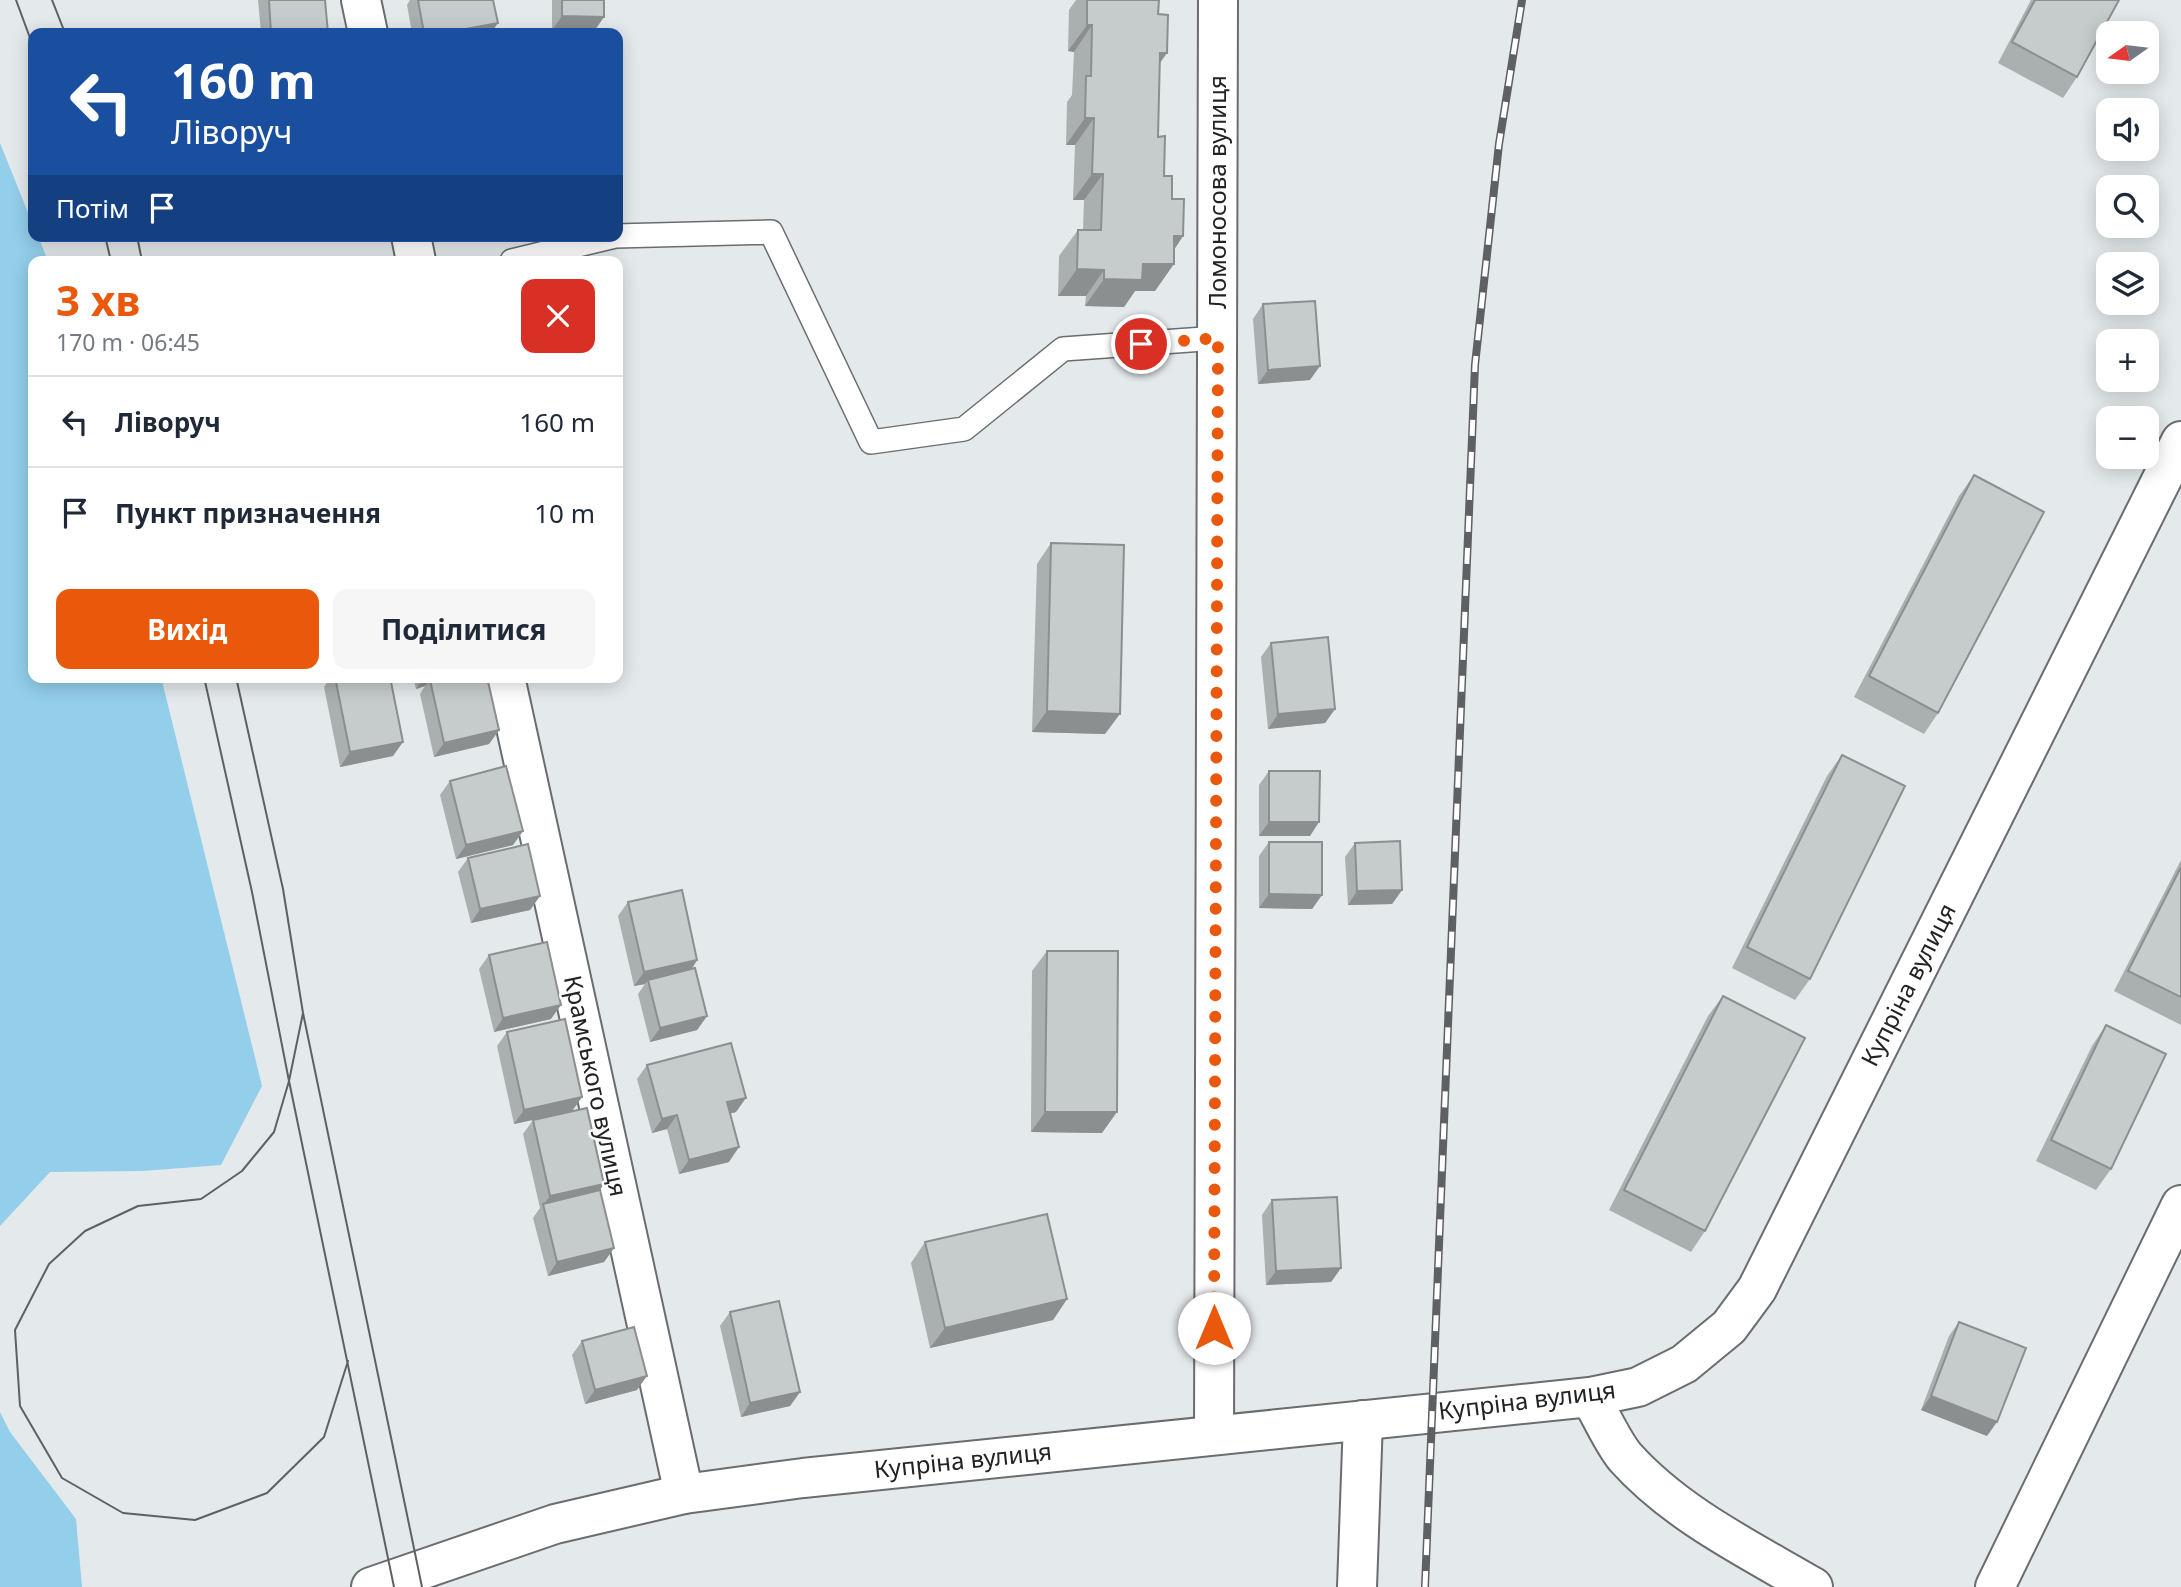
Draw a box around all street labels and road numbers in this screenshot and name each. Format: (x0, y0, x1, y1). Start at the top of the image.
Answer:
street label: Ломоносова вулиця (1200, 75, 1233, 309)
street label: Купріна вулиця (1852, 897, 1963, 1071)
street label: Крамського вулиця (557, 972, 636, 1199)
street label: Купріна вулиця (1436, 1372, 1617, 1427)
street label: Купріна вулиця (872, 1434, 1053, 1485)

